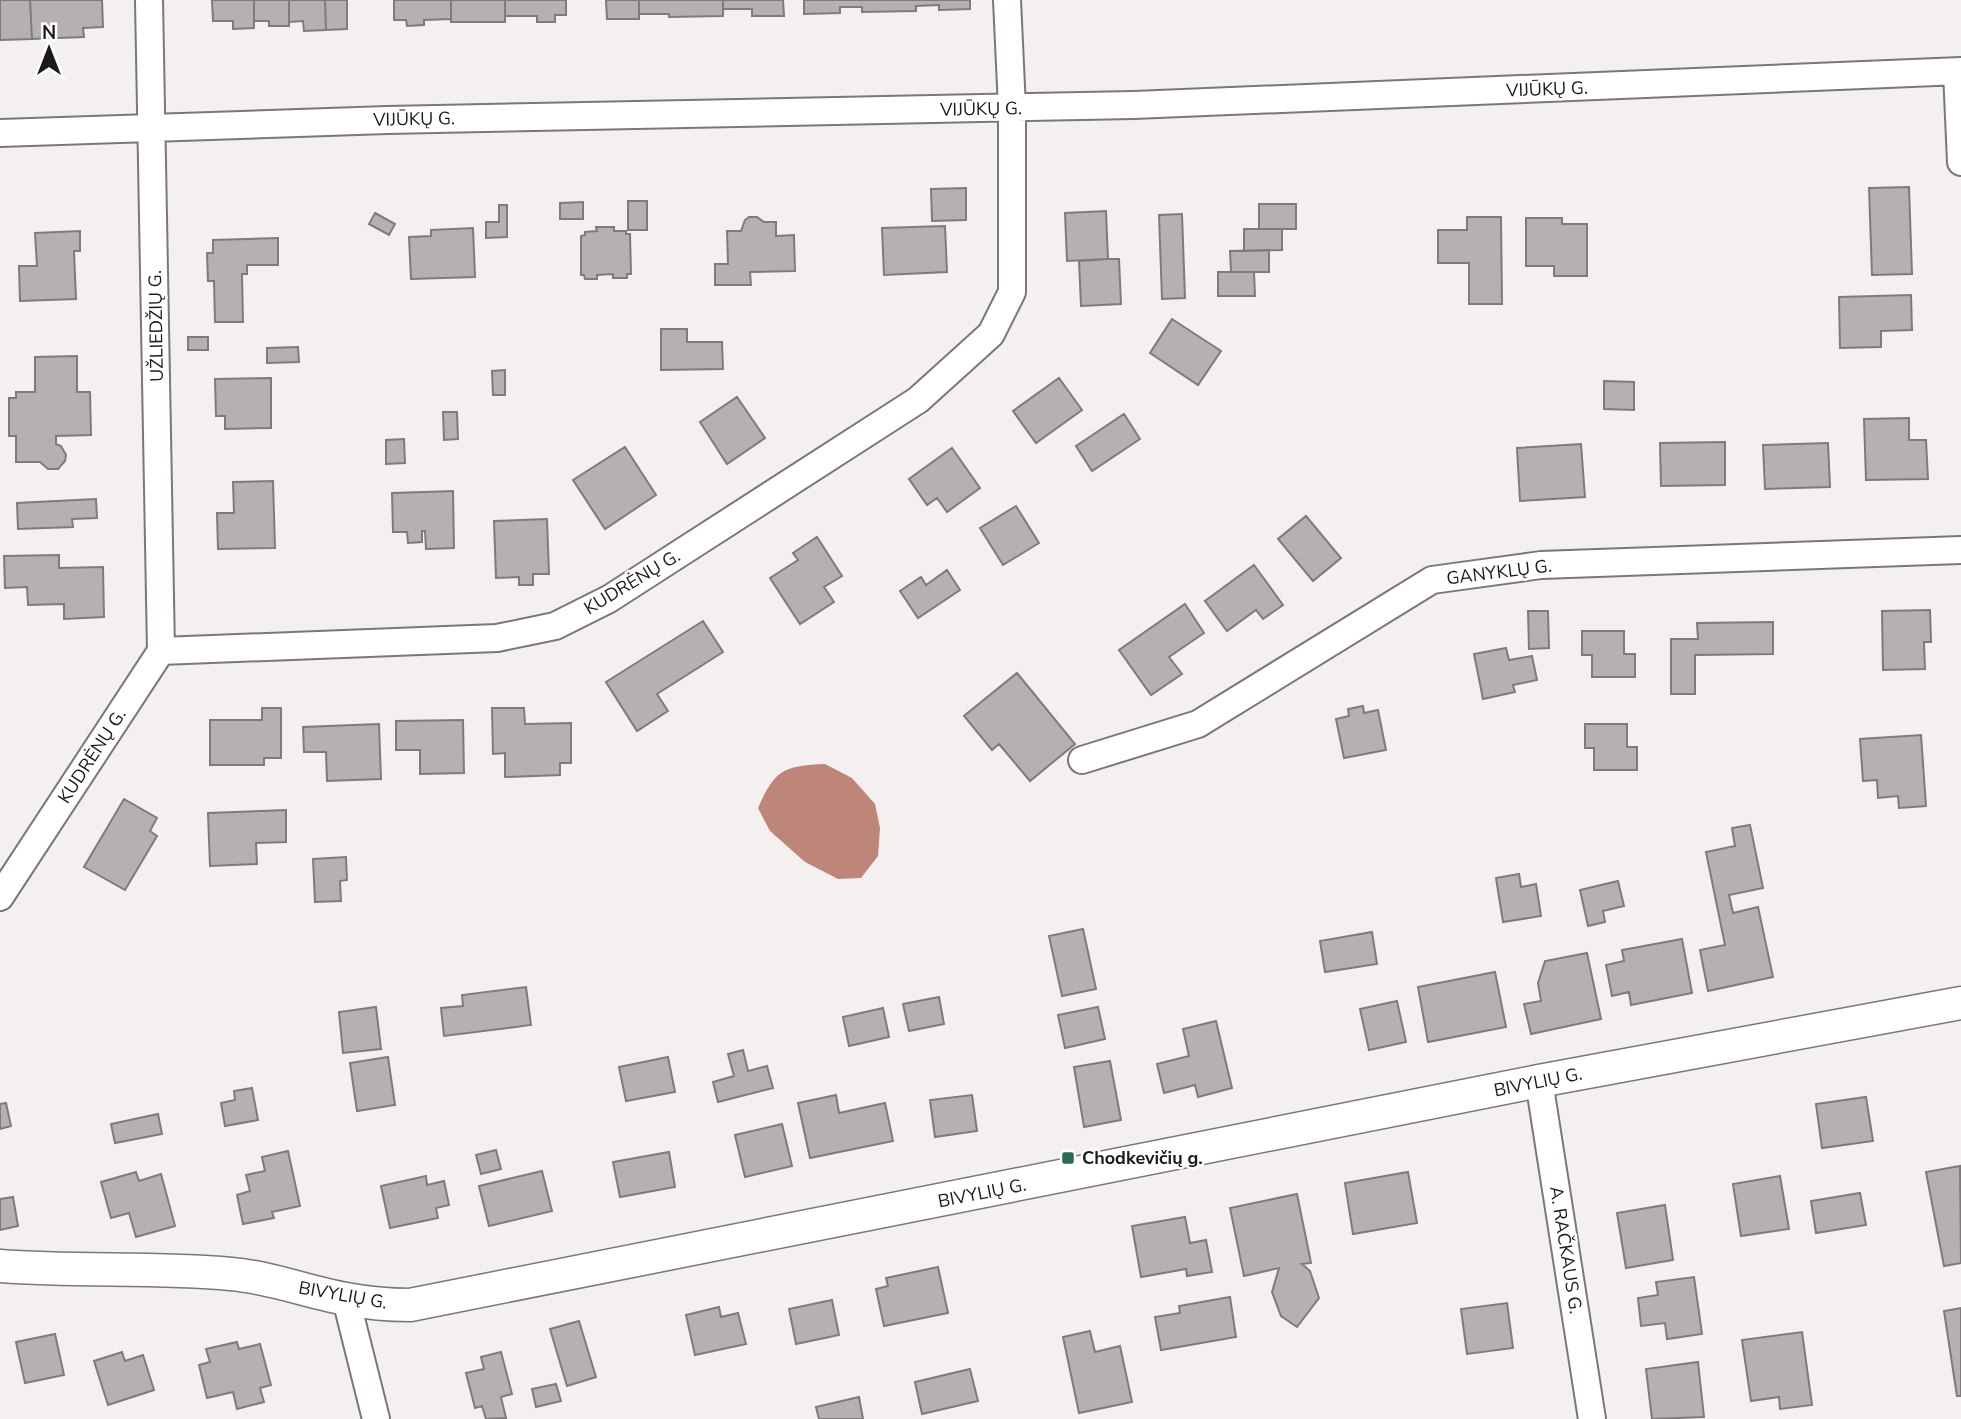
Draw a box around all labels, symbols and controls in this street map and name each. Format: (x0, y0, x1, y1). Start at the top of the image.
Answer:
north arrow (14, 14, 84, 84)
text: N (42, 20, 56, 46)
street label: VIJŪKŲ G. (1505, 76, 1588, 102)
street label: VIJŪKŲ G. (939, 96, 1022, 122)
street label: VIJŪKŲ G. (372, 106, 455, 132)
street label: UŽLIEDŽIŲ G. (143, 270, 169, 382)
street label: KUDRĖNŲ G. (579, 544, 685, 620)
street label: GANYKLŲ G. (1445, 554, 1553, 590)
street label: KUDRĖNŲ G. (52, 704, 132, 808)
street label: BIVYLIŲ G. (1492, 1062, 1584, 1102)
place label: Chodkevičių g. (1082, 1146, 1203, 1170)
marker: Chodkevičių g. (1060, 1150, 1076, 1166)
street label: BIVYLIŲ G. (936, 1173, 1028, 1213)
street label: A. RAČKAUS G. (1544, 1185, 1588, 1315)
street label: BIVYLIŲ G. (297, 1275, 389, 1315)

